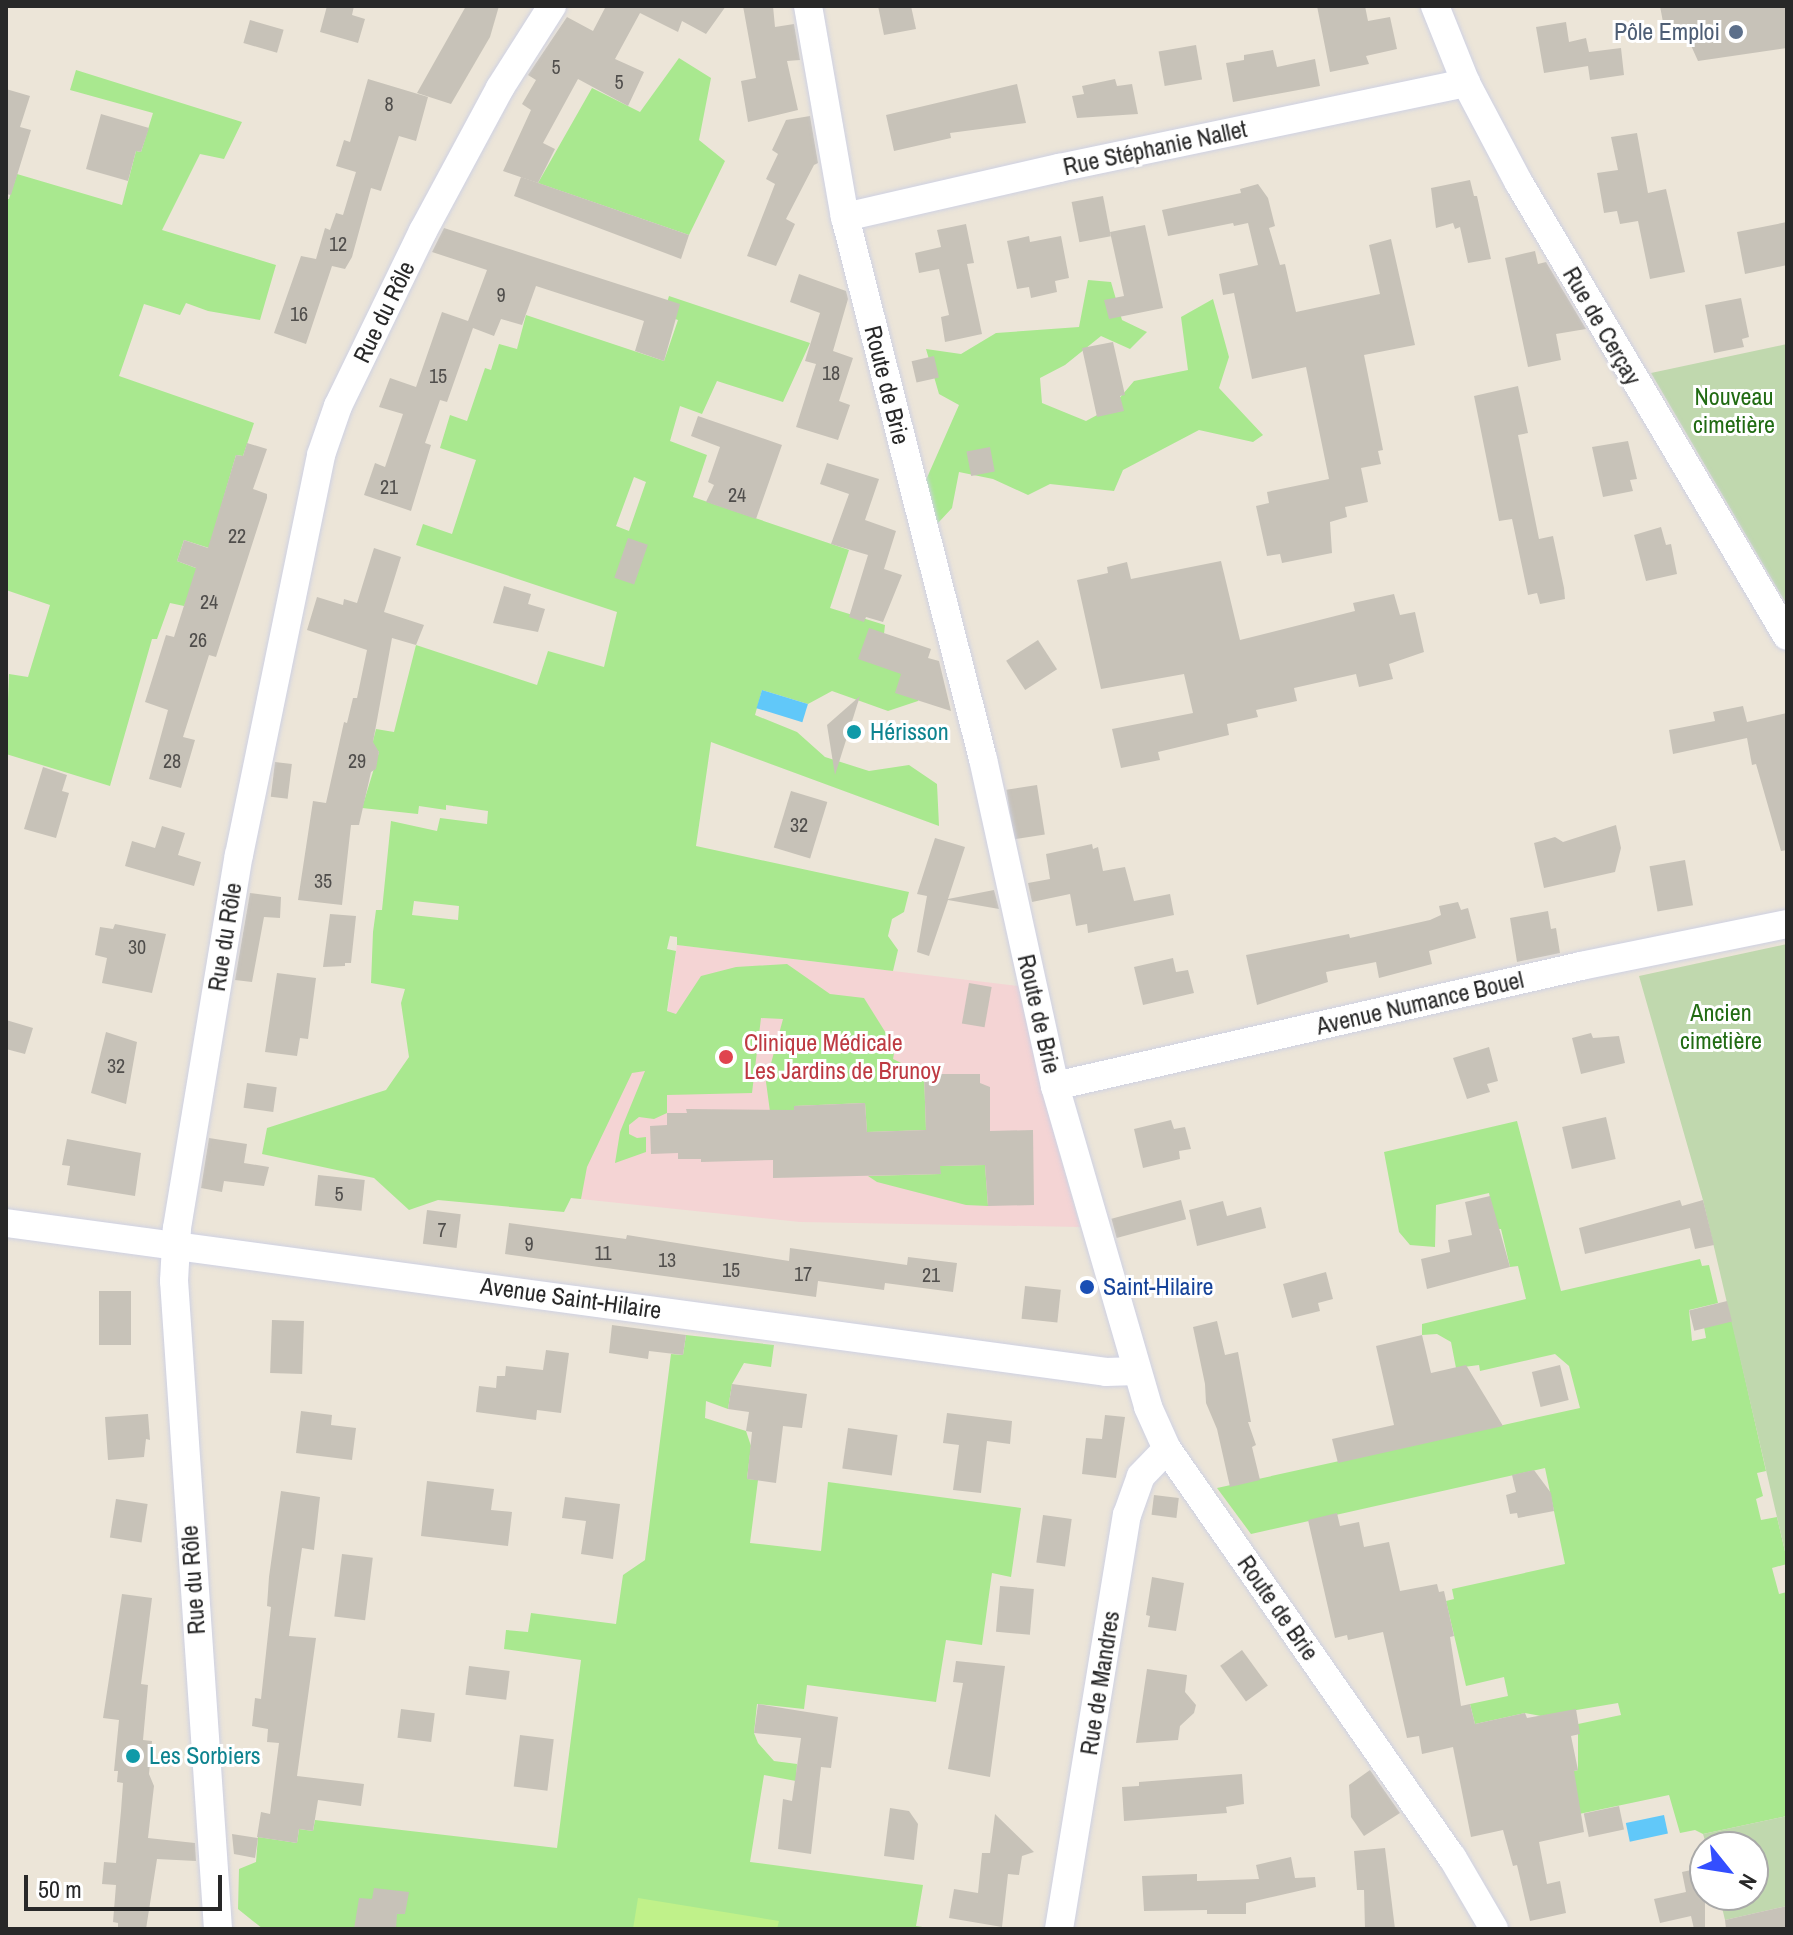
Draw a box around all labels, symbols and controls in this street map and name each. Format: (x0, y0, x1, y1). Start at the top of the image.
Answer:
place label: Pôle Emploi (1614, 18, 1720, 46)
marker: Pôle Emploi (1727, 23, 1745, 41)
house number: 5 (551, 54, 561, 78)
house number: 5 (614, 69, 624, 93)
house number: 8 (384, 91, 394, 115)
street label: Rue Stéphanie Nallet (1061, 114, 1249, 182)
house number: 12 (329, 231, 347, 255)
street label: Rue du Rôle (347, 257, 421, 367)
street label: Rue de Cerçay (1557, 262, 1647, 390)
house number: 9 (496, 282, 506, 306)
house number: 16 (290, 301, 308, 325)
street label: Route de Brie (858, 323, 916, 447)
house number: 18 (822, 360, 840, 384)
house number: 15 (429, 363, 447, 387)
park label: Nouveau cimetière (1693, 383, 1775, 439)
house number: 21 (380, 474, 398, 498)
house number: 24 (728, 482, 746, 506)
house number: 22 (228, 523, 246, 547)
house number: 24 (200, 589, 218, 613)
house number: 26 (189, 627, 207, 651)
place label: Hérisson (870, 718, 949, 746)
marker: Hérisson (845, 723, 863, 741)
house number: 28 (163, 748, 181, 772)
house number: 29 (348, 748, 366, 772)
house number: 32 (790, 812, 808, 836)
house number: 35 (314, 868, 332, 892)
street label: Rue du Rôle (202, 881, 248, 993)
house number: 30 (128, 934, 146, 958)
street label: Route de Brie (1011, 952, 1067, 1076)
street label: Avenue Numance Bouel (1314, 965, 1526, 1041)
park label: Ancien cimetière (1680, 999, 1762, 1055)
place label: Clinique Médicale Les Jardins de Brunoy (744, 1029, 941, 1085)
marker: Clinique Médicale Les Jardins de Brunoy (715, 1046, 737, 1068)
house number: 32 (107, 1053, 125, 1077)
house number: 5 (334, 1181, 344, 1205)
house number: 7 (437, 1217, 447, 1241)
house number: 9 (524, 1231, 534, 1255)
house number: 11 (594, 1240, 612, 1264)
house number: 13 (658, 1247, 676, 1271)
house number: 15 (722, 1257, 740, 1281)
house number: 17 (794, 1261, 812, 1285)
house number: 21 (922, 1262, 940, 1286)
street label: Avenue Saint-Hilaire (479, 1271, 663, 1325)
place label: Saint-Hilaire (1103, 1273, 1213, 1301)
marker: Saint-Hilaire (1078, 1278, 1096, 1296)
street label: Rue du Rôle (175, 1524, 211, 1636)
street label: Route de Brie (1231, 1550, 1325, 1666)
street label: Rue de Mandres (1074, 1609, 1126, 1757)
place label: Les Sorbiers (149, 1742, 261, 1770)
marker: Les Sorbiers (124, 1747, 142, 1765)
north arrow (1689, 1831, 1769, 1911)
scale bar (28, 1859, 226, 1909)
text: N (1732, 1869, 1764, 1895)
text: 50 m (38, 1873, 82, 1905)

